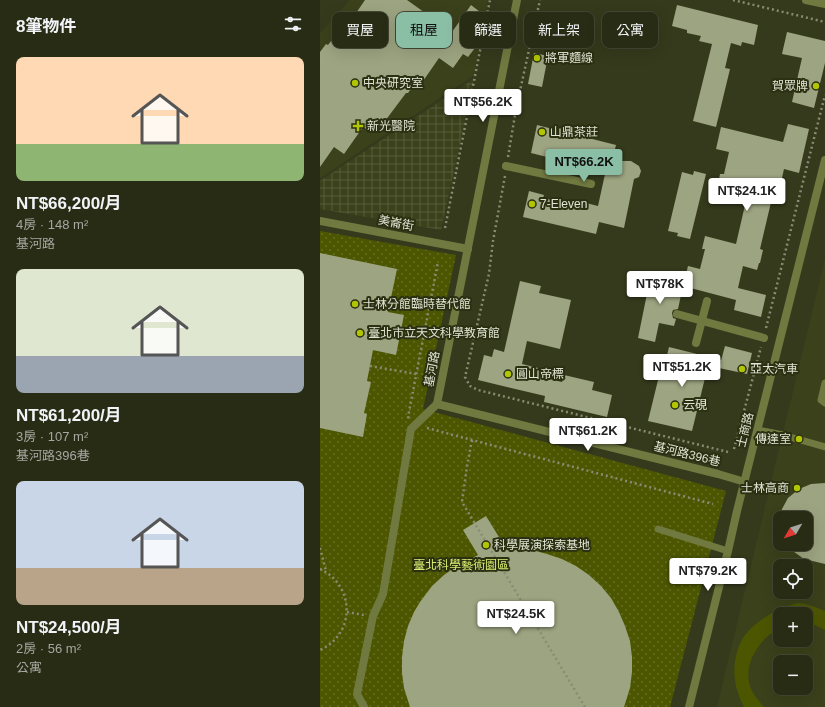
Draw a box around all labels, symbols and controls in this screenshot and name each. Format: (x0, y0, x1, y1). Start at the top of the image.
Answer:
chip: 買屋 (332, 12, 388, 48)
chip: 租屋 (396, 12, 452, 48)
chip: 篩選 (460, 12, 516, 48)
chip: 新上架 (524, 12, 594, 48)
chip: 公寓 (602, 12, 658, 48)
icon: filters (282, 13, 304, 35)
text: 8筆物件 (16, 17, 76, 36)
place label: 將軍麵線 (545, 51, 593, 65)
marker: 將軍麵線 (532, 53, 542, 63)
place label: 中央研究室 (363, 76, 423, 90)
marker: 中央研究室 (350, 78, 360, 88)
place label: 賀眾牌 (772, 79, 808, 93)
marker: 賀眾牌 (811, 81, 821, 91)
icon: home (124, 83, 196, 155)
pin: NT$56.2K (442, 89, 524, 123)
text: NT$56.2K (453, 94, 513, 109)
place label: 新光醫院 (367, 119, 415, 133)
marker: 新光醫院 (352, 120, 364, 132)
place label: 山鼎茶莊 (550, 125, 598, 139)
marker: 山鼎茶莊 (537, 127, 547, 137)
pin: NT$66.2K (543, 149, 625, 183)
text: NT$66.2K (554, 154, 614, 169)
pin: NT$24.1K (706, 178, 788, 212)
text: NT$24.1K (717, 183, 777, 198)
text: NT$66,200/月 (16, 194, 122, 213)
place label: 7-Eleven (540, 197, 587, 211)
marker: 7-Eleven (527, 199, 537, 209)
street label: 美崙街 (377, 213, 415, 233)
text: 4房 · 148 m² (16, 217, 88, 232)
text: 基河路 (16, 236, 55, 251)
pin: NT$78K (627, 271, 693, 305)
text: NT$78K (636, 276, 684, 291)
icon: home (124, 295, 196, 367)
place label: 士林分館臨時替代館 (363, 297, 471, 311)
marker: 士林分館臨時替代館 (350, 299, 360, 309)
place label: 臺北市立天文科學教育館 (368, 326, 500, 340)
marker: 臺北市立天文科學教育館 (355, 328, 365, 338)
street label: 基河路 (422, 350, 442, 388)
pin: NT$51.2K (641, 354, 723, 388)
text: NT$51.2K (652, 359, 712, 374)
place label: 亞太汽車 (750, 362, 798, 376)
marker: 亞太汽車 (737, 364, 747, 374)
place label: 圓山帝標 (516, 367, 564, 381)
marker: 圓山帝標 (503, 369, 513, 379)
place label: 云硯 (683, 398, 707, 412)
marker: 云硯 (670, 400, 680, 410)
text: NT$61,200/月 (16, 406, 122, 425)
street label: 士商路 (734, 411, 756, 449)
pin: NT$61.2K (547, 418, 629, 452)
text: NT$61.2K (558, 423, 618, 438)
text: 3房 · 107 m² (16, 429, 88, 444)
place label: 傳達室 (755, 432, 791, 446)
marker: 傳達室 (794, 434, 804, 444)
street label: 基河路396巷 (652, 439, 722, 469)
text: 基河路396巷 (16, 448, 90, 463)
place label: 士林高商 (741, 481, 789, 495)
marker: 士林高商 (792, 483, 802, 493)
icon: home (124, 507, 196, 579)
north arrow (773, 511, 813, 551)
map controls (773, 511, 813, 695)
place label: 科學展演探索基地 (494, 538, 590, 552)
marker: 科學展演探索基地 (481, 540, 491, 550)
park label: 臺北科學藝術園區 (413, 558, 509, 572)
pin: NT$79.2K (667, 558, 749, 592)
button: locate (773, 559, 813, 599)
text: NT$79.2K (678, 563, 738, 578)
pin: NT$24.5K (475, 601, 557, 635)
text: NT$24.5K (486, 606, 546, 621)
button: + (773, 607, 813, 647)
text: NT$24,500/月 (16, 618, 122, 637)
text: 2房 · 56 m² (16, 641, 81, 656)
button: − (773, 655, 813, 695)
text: 公寓 (16, 660, 42, 675)

